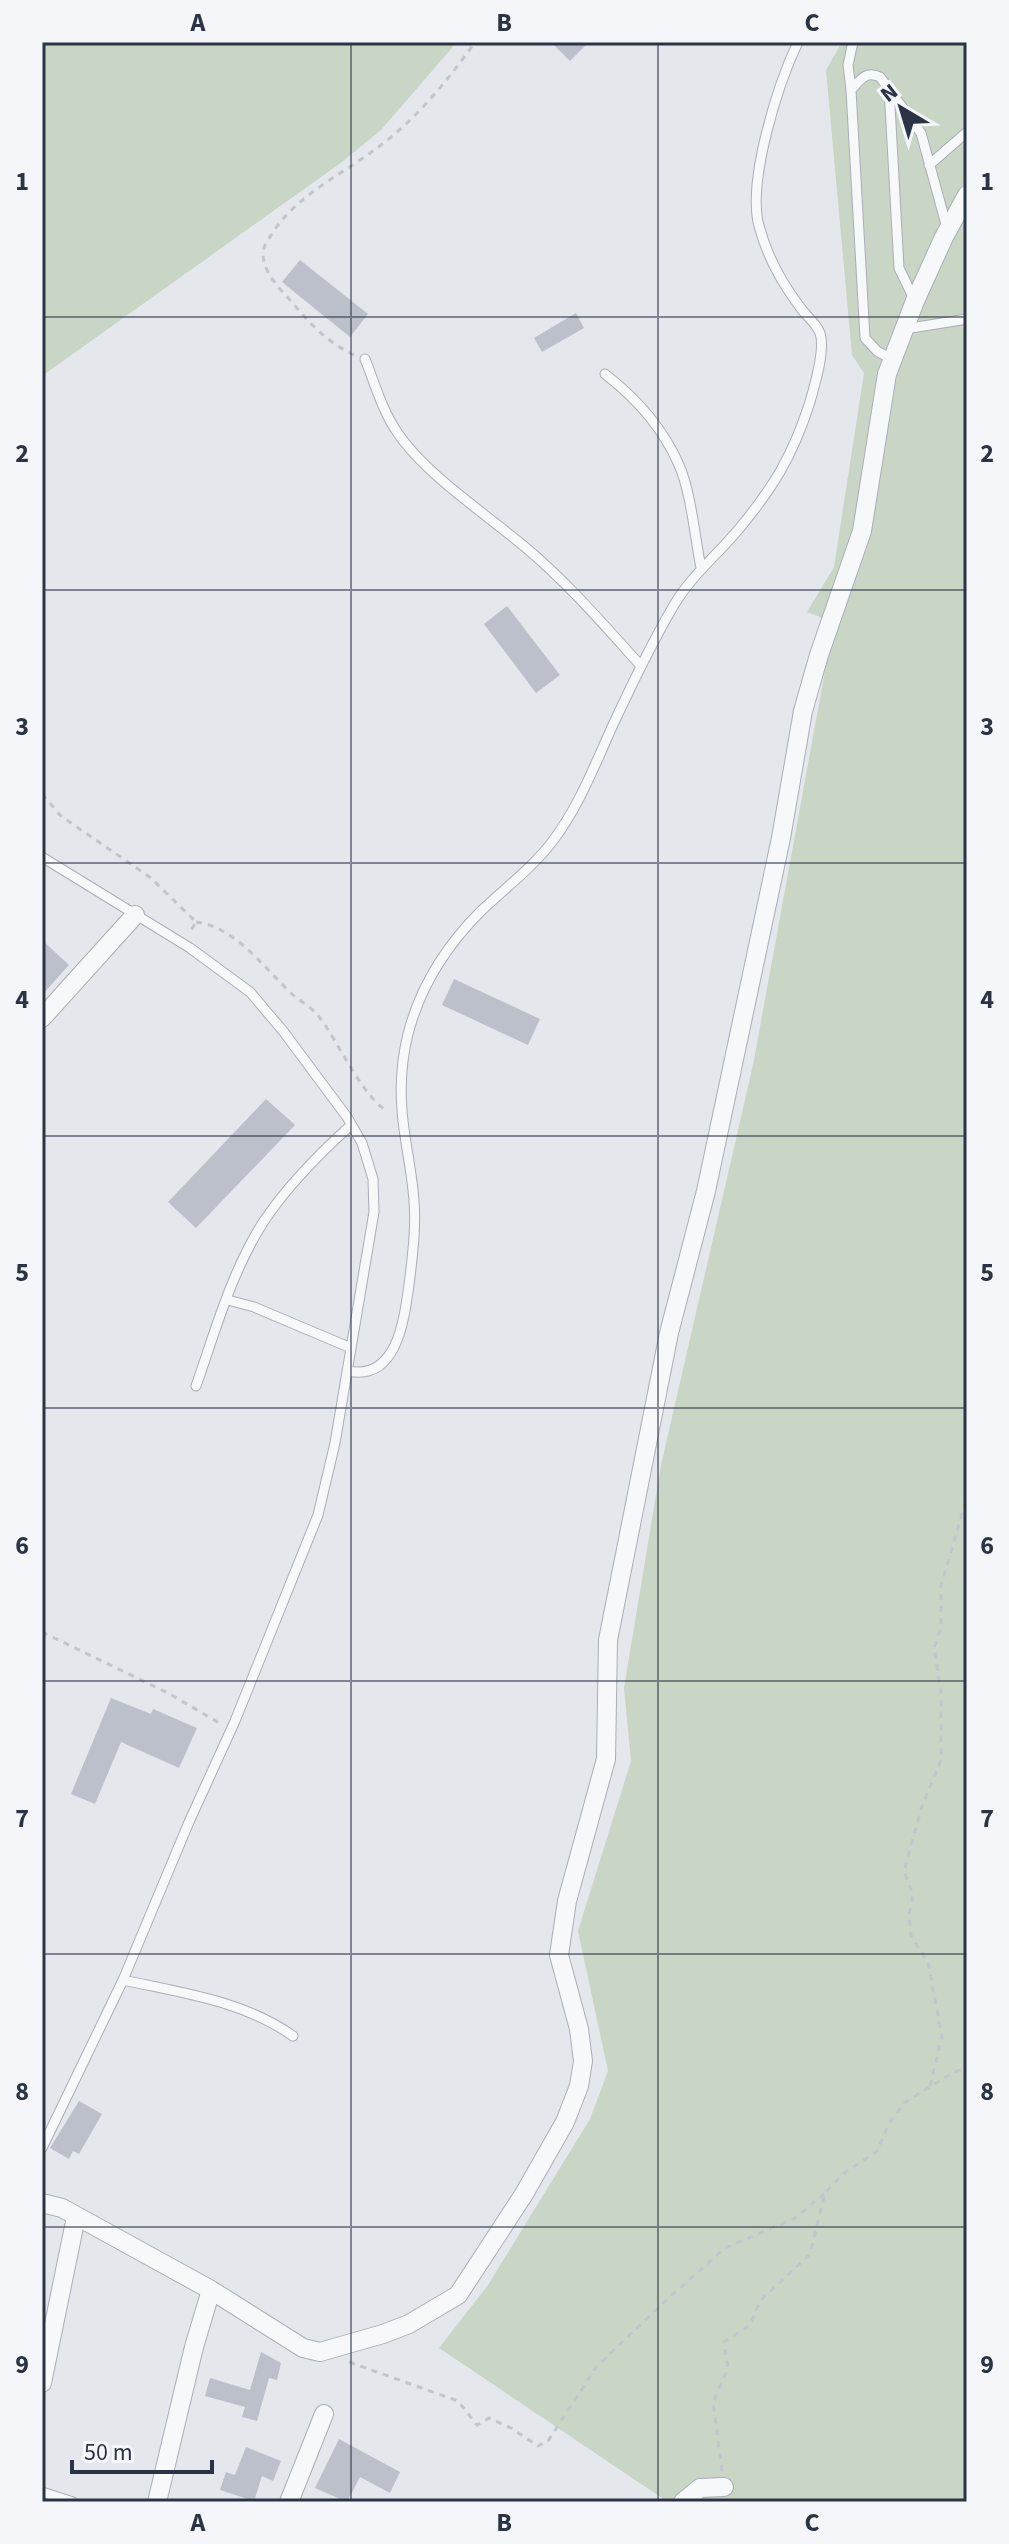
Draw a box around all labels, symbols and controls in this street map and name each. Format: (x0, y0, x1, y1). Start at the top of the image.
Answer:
text: A (190, 4, 207, 41)
text: B (496, 4, 512, 41)
text: C (804, 4, 820, 41)
north arrow (861, 68, 941, 148)
text: N (874, 76, 905, 110)
text: 1 (15, 163, 29, 200)
text: 1 (980, 163, 994, 200)
text: 2 (15, 435, 29, 472)
text: 2 (980, 435, 994, 472)
text: 3 (15, 708, 29, 745)
text: 3 (980, 708, 994, 745)
text: 4 (15, 981, 29, 1018)
text: 4 (980, 981, 994, 1018)
text: 5 (15, 1254, 29, 1291)
text: 5 (980, 1254, 994, 1291)
text: 6 (15, 1527, 29, 1564)
text: 6 (980, 1527, 994, 1564)
text: 7 (15, 1800, 29, 1837)
text: 7 (980, 1800, 994, 1837)
text: 8 (15, 2073, 29, 2110)
text: 8 (980, 2073, 994, 2110)
text: 9 (15, 2346, 29, 2383)
text: 9 (980, 2346, 994, 2383)
scale bar (72, 2424, 212, 2474)
text: 50 m (84, 2435, 133, 2470)
text: A (190, 2504, 207, 2541)
text: B (496, 2504, 512, 2541)
text: C (804, 2504, 820, 2541)

